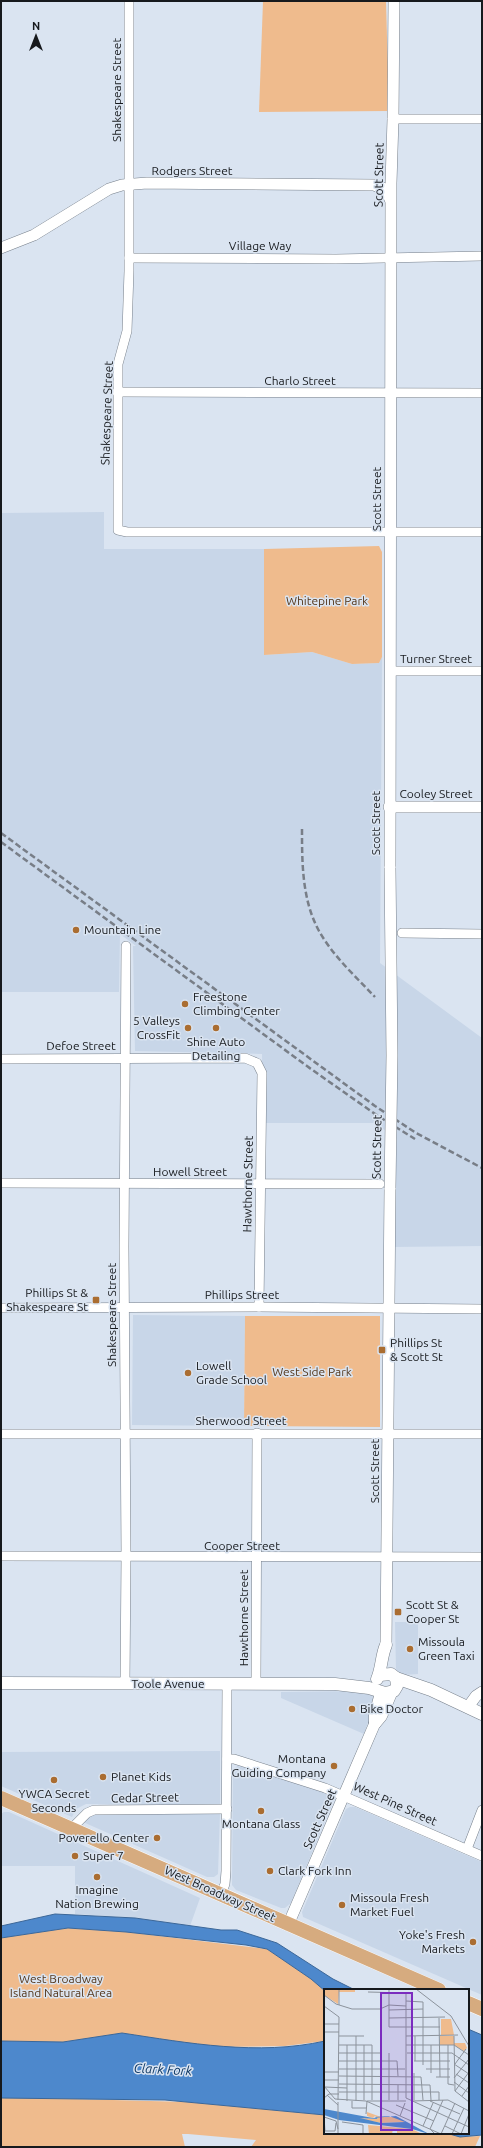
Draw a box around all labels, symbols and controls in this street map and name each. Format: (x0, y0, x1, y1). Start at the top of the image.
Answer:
north arrow (16, 16, 56, 56)
text: N (32, 20, 40, 32)
street label: Shakespeare Street (110, 38, 123, 142)
street label: Scott Street (371, 142, 386, 207)
street label: Rodgers Street (151, 164, 233, 177)
street label: Village Way (229, 239, 291, 252)
street label: Shakespeare Street (98, 360, 115, 465)
street label: Charlo Street (264, 374, 336, 387)
street label: Scott Street (370, 466, 383, 531)
park label: Whitepine Park (286, 594, 368, 607)
street label: Turner Street (400, 652, 472, 665)
street label: Cooley Street (399, 787, 473, 800)
street label: Scott Street (369, 790, 382, 855)
place label: Mountain Line (84, 923, 161, 936)
marker: Mountain Line (71, 925, 81, 935)
place label: Freestone Climbing Center (193, 990, 280, 1017)
marker: Freestone Climbing Center (180, 999, 190, 1009)
place label: 5 Valleys CrossFit (133, 1014, 180, 1041)
marker: 5 Valleys CrossFit (183, 1023, 193, 1033)
marker: Shine Auto Detailing (211, 1023, 221, 1033)
place label: Shine Auto Detailing (187, 1035, 245, 1062)
street label: Defoe Street (46, 1039, 116, 1052)
street label: Scott Street (369, 1114, 384, 1179)
street label: Hawthorne Street (240, 1135, 255, 1232)
street label: Howell Street (153, 1165, 227, 1178)
street label: Shakespeare Street (105, 1263, 118, 1367)
place label: Phillips St & Shakespeare St (6, 1286, 88, 1313)
street label: Phillips Street (205, 1288, 280, 1301)
marker: Phillips St & Shakespeare St (91, 1295, 101, 1305)
place label: Phillips St & Scott St (390, 1336, 443, 1363)
marker: Phillips St & Scott St (377, 1345, 387, 1355)
place label: Lowell Grade School (196, 1359, 267, 1386)
park label: West Side Park (272, 1365, 352, 1378)
marker: Lowell Grade School (183, 1368, 193, 1378)
street label: Sherwood Street (195, 1414, 287, 1427)
street label: Scott Street (368, 1438, 381, 1503)
street label: Cooper Street (204, 1539, 280, 1552)
street label: Hawthorne Street (237, 1569, 250, 1666)
place label: Scott St & Cooper St (406, 1598, 460, 1625)
marker: Scott St & Cooper St (393, 1607, 403, 1617)
place label: Missoula Green Taxi (418, 1635, 475, 1662)
marker: Missoula Green Taxi (405, 1644, 415, 1654)
street label: Toole Avenue (131, 1677, 205, 1690)
place label: Bike Doctor (360, 1702, 424, 1715)
marker: Bike Doctor (347, 1704, 357, 1714)
place label: Montana Guiding Company (231, 1752, 326, 1779)
marker: Montana Guiding Company (329, 1761, 339, 1771)
place label: Planet Kids (111, 1770, 171, 1783)
marker: Planet Kids (98, 1772, 108, 1782)
marker: YWCA Secret Seconds (49, 1775, 59, 1785)
street label: West Pine Street (351, 1779, 439, 1828)
street label: Scott Street (300, 1786, 339, 1851)
place label: YWCA Secret Seconds (19, 1787, 90, 1814)
street label: Cedar Street (111, 1790, 179, 1805)
marker: Montana Glass (256, 1806, 266, 1816)
place label: Montana Glass (222, 1817, 300, 1830)
place label: Poverello Center (59, 1831, 149, 1844)
marker: Poverello Center (152, 1833, 162, 1843)
place label: Super 7 (83, 1849, 124, 1862)
marker: Super 7 (70, 1851, 80, 1861)
street label: West Broadway Street (163, 1863, 278, 1924)
place label: Clark Fork Inn (278, 1864, 352, 1877)
marker: Clark Fork Inn (265, 1866, 275, 1876)
marker: Imagine Nation Brewing (92, 1872, 102, 1882)
place label: Imagine Nation Brewing (55, 1883, 139, 1910)
place label: Missoula Fresh Market Fuel (350, 1891, 429, 1918)
marker: Missoula Fresh Market Fuel (337, 1900, 347, 1910)
place label: Yoke's Fresh Markets (399, 1928, 465, 1955)
marker: Yoke's Fresh Markets (468, 1937, 478, 1947)
park label: West Broadway Island Natural Area (10, 1972, 112, 1999)
inset map (324, 1989, 469, 2134)
water label: Clark Fork (133, 2060, 193, 2078)

